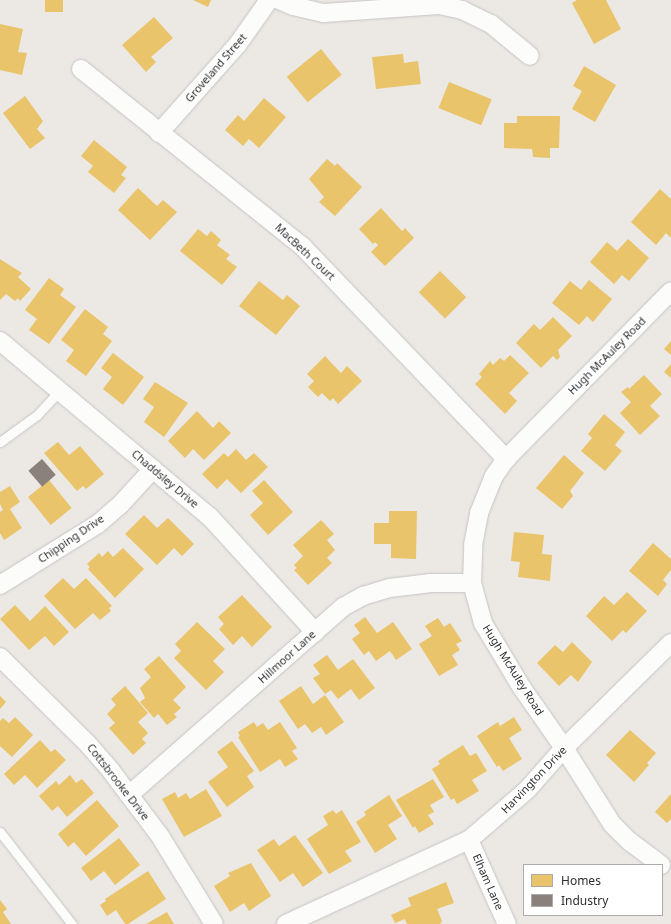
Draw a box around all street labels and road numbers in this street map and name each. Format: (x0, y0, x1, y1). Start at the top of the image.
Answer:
street label: Groveland Street (183, 31, 249, 105)
street label: MacBeth Court (272, 221, 338, 283)
street label: Hugh McAuley Road (565, 314, 649, 398)
street label: Chaddsley Drive (129, 447, 201, 511)
street label: Chipping Drive (36, 512, 106, 566)
street label: Hugh McAuley Road (480, 622, 546, 718)
street label: Hillmoor Lane (256, 628, 318, 686)
street label: Cottsbrooke Drive (84, 741, 152, 823)
street label: Harvington Drive (499, 744, 569, 816)
street label: Elham Lane (470, 852, 506, 912)

